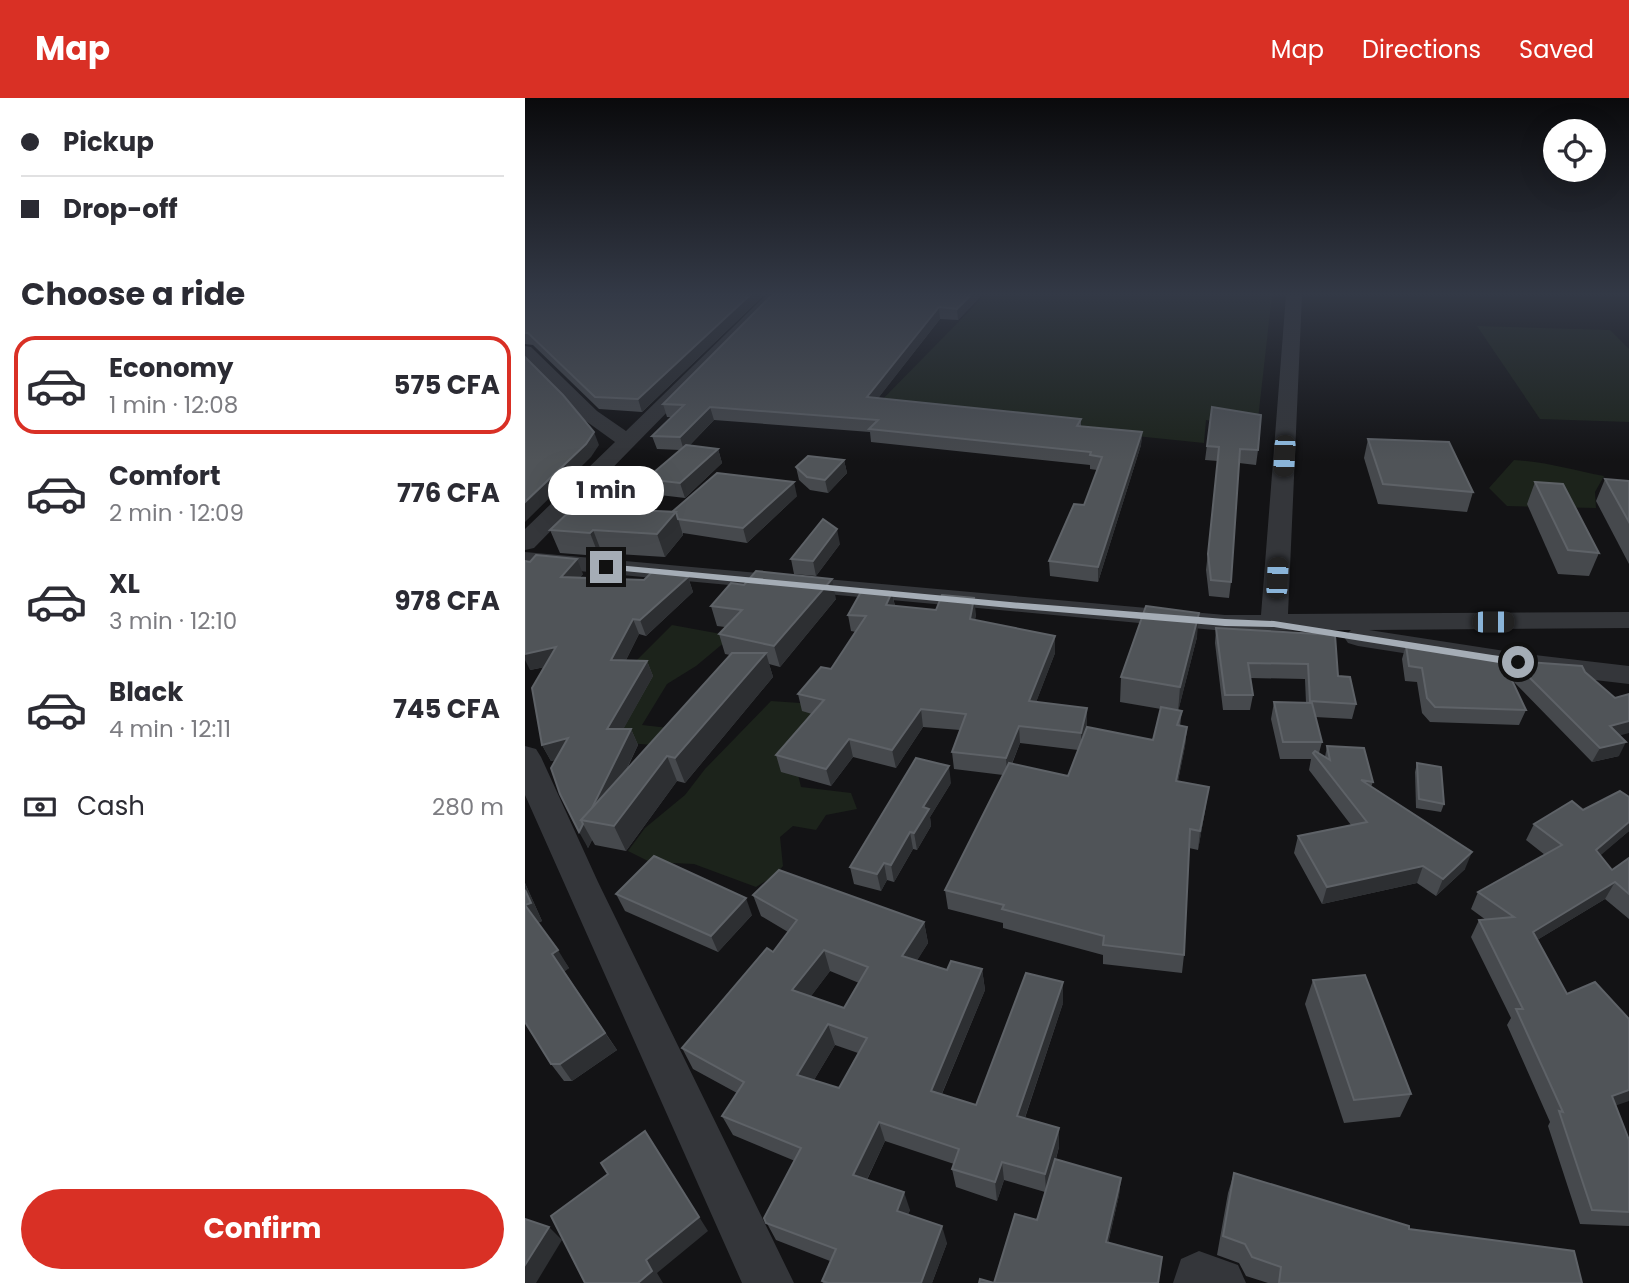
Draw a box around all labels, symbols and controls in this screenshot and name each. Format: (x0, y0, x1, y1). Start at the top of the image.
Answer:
text: Map (35, 25, 110, 72)
text: Map (1271, 33, 1324, 66)
text: Directions (1362, 33, 1481, 66)
text: Saved (1519, 33, 1594, 66)
map controls (1543, 119, 1606, 182)
button: locate (1543, 119, 1606, 182)
text: Pickup (63, 124, 154, 160)
text: Drop-off (63, 191, 178, 227)
text: Choose a ride (21, 271, 245, 316)
text: Economy (109, 350, 233, 386)
icon: car (25, 354, 88, 417)
text: 575 CFA (394, 367, 500, 403)
text: 1 min · 12:08 (109, 389, 238, 421)
car (1273, 434, 1296, 478)
text: Comfort (109, 458, 221, 494)
icon: car (25, 462, 88, 525)
callout: 1 min (548, 466, 664, 514)
text: 1 min (576, 474, 636, 506)
text: 776 CFA (397, 475, 500, 511)
text: 2 min · 12:09 (109, 497, 244, 529)
route end (590, 551, 622, 583)
car (1266, 556, 1289, 600)
text: XL (109, 566, 140, 602)
icon: car (25, 570, 88, 633)
text: 978 CFA (395, 583, 500, 619)
text: 3 min · 12:10 (109, 605, 237, 637)
car (1473, 612, 1515, 633)
route start (1502, 646, 1534, 678)
text: Black (109, 674, 183, 710)
icon: car (25, 678, 88, 741)
text: 745 CFA (393, 691, 500, 727)
text: 4 min · 12:11 (109, 713, 231, 745)
icon: cash (21, 788, 59, 826)
text: Cash (77, 788, 145, 824)
text: 280 m (432, 791, 504, 823)
button: Confirm (21, 1189, 504, 1269)

